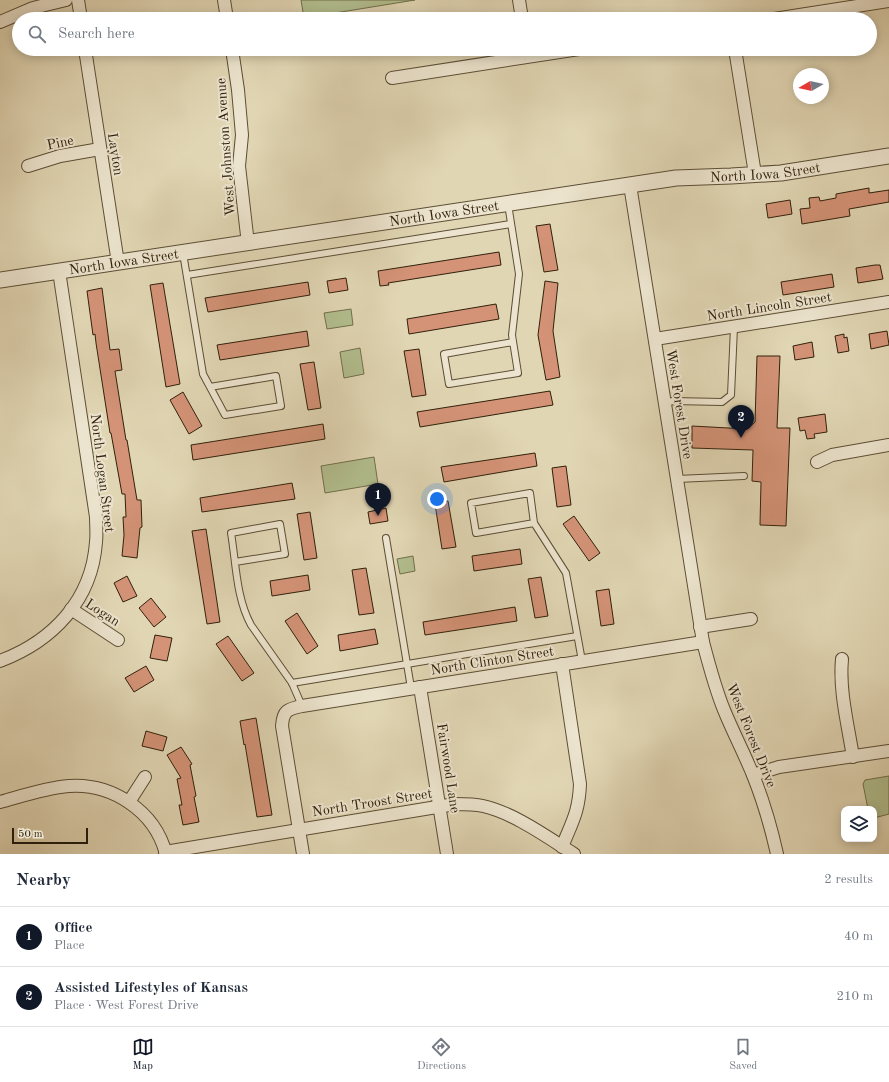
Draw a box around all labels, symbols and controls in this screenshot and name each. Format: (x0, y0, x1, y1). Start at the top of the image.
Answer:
search box (12, 12, 877, 56)
icon: search (26, 23, 48, 45)
text: Search here (58, 27, 135, 42)
north arrow (793, 68, 829, 104)
street label: West Johnston Avenue (214, 77, 238, 216)
street label: Layton (105, 132, 125, 177)
street label: Pine (45, 133, 75, 153)
street label: North Iowa Street (710, 161, 821, 185)
street label: North Iowa Street (388, 199, 500, 229)
street label: North Iowa Street (68, 247, 180, 278)
street label: North Lincoln Street (706, 290, 833, 324)
street label: West Forest Drive (663, 348, 695, 460)
pin: 2 (728, 405, 754, 438)
street label: North Logan Street (88, 413, 116, 533)
pin: 1 (365, 483, 391, 516)
your location (427, 489, 447, 509)
street label: Logan (83, 597, 123, 629)
street label: North Clinton Street (429, 644, 555, 678)
street label: West Forest Drive (724, 681, 778, 789)
street label: Fairwood Lane (434, 722, 462, 814)
street label: North Troost Street (311, 787, 433, 819)
map controls (841, 806, 877, 842)
button: layers (841, 806, 877, 842)
scale bar (12, 826, 88, 845)
text: 50 m (18, 829, 43, 840)
text: Nearby (16, 872, 71, 889)
text: 2 results (824, 873, 873, 886)
text: Office (54, 921, 92, 936)
text: 1 (25, 930, 33, 943)
text: 40 m (844, 930, 873, 943)
text: Place (54, 939, 84, 952)
text: Assisted Lifestyles of Kansas (54, 981, 248, 996)
text: 2 (25, 990, 33, 1003)
text: 210 m (836, 990, 873, 1003)
text: Place · West Forest Drive (54, 999, 198, 1012)
tab: Map (132, 1036, 154, 1074)
tab: Directions (417, 1036, 466, 1074)
tab: Saved (729, 1036, 757, 1074)

